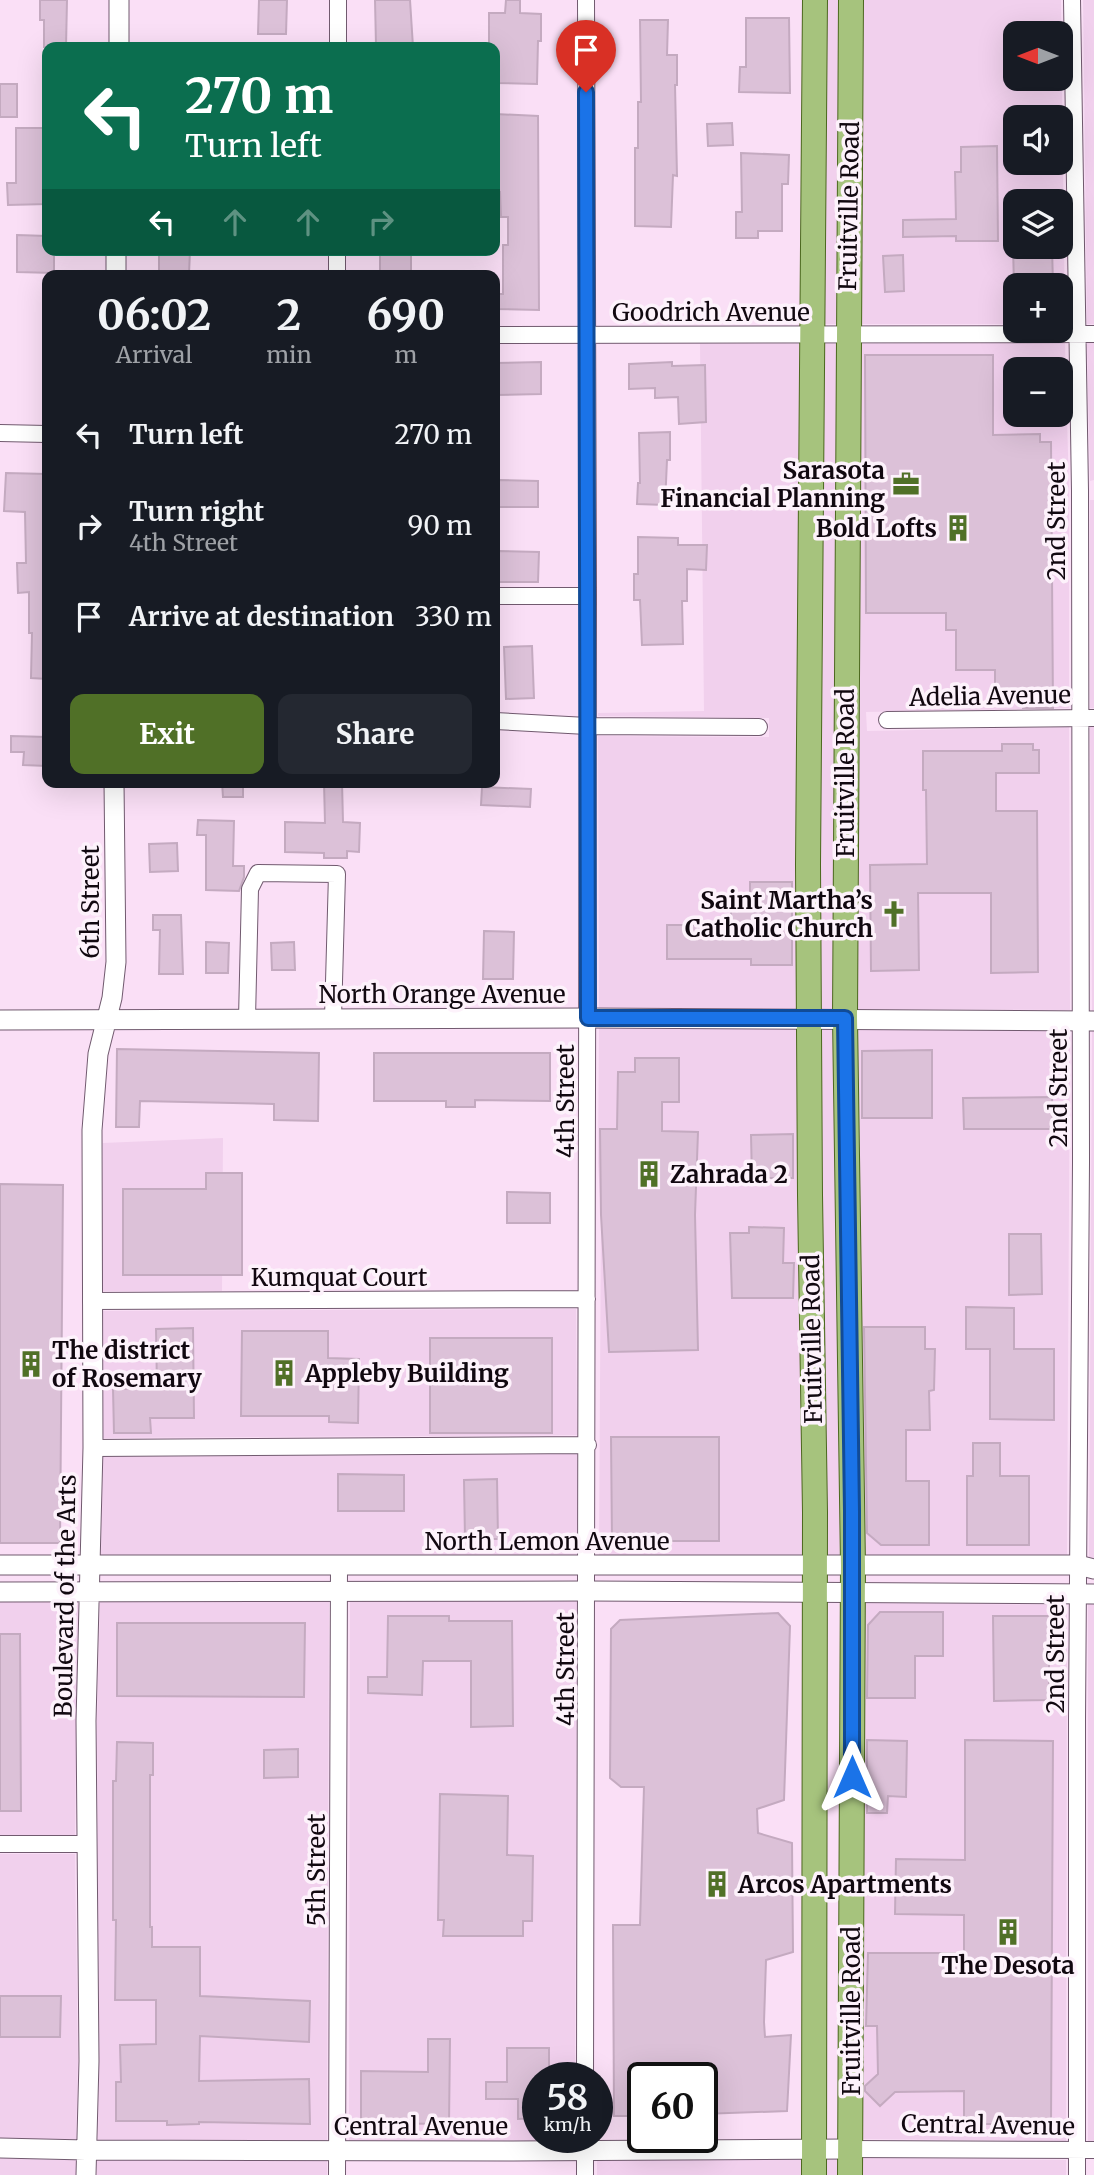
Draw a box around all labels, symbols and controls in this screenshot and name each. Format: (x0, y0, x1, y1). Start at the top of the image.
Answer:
pin (556, 20, 616, 92)
north arrow (1003, 21, 1073, 91)
map controls (1003, 21, 1073, 427)
icon: arrive (567, 31, 605, 69)
text: 270 m (185, 65, 333, 126)
icon: left (70, 70, 161, 161)
button: sound (1003, 105, 1073, 175)
street label: Fruitville Road (832, 121, 866, 291)
text: Turn left (185, 126, 322, 166)
button: layers (1003, 189, 1073, 259)
icon: left (143, 203, 181, 241)
icon: ahead (216, 203, 254, 241)
icon: ahead (289, 203, 327, 241)
icon: right (362, 203, 400, 241)
button: + (1003, 273, 1073, 343)
text: 06:02 (97, 289, 211, 341)
text: 2 (277, 289, 301, 341)
text: 690 (367, 289, 445, 341)
street label: Goodrich Avenue (612, 297, 810, 328)
text: Arrival (116, 340, 192, 369)
text: min (266, 340, 312, 369)
text: m (394, 340, 417, 369)
button: − (1003, 357, 1073, 427)
icon: left (70, 416, 108, 454)
text: Turn left (129, 418, 243, 451)
text: 270 m (395, 418, 472, 451)
place label: Sarasota Financial Planning (660, 455, 885, 514)
street label: 2nd Street (1041, 461, 1072, 580)
office icon: Sarasota Financial Planning (891, 469, 921, 499)
text: Turn right (129, 495, 264, 528)
icon: right (70, 507, 108, 545)
text: 90 m (408, 509, 472, 542)
place label: Bold Lofts (816, 513, 937, 544)
building icon: Bold Lofts (943, 513, 973, 543)
text: 4th Street (129, 528, 238, 557)
icon: arrive (70, 598, 108, 636)
text: Arrive at destination (129, 600, 394, 633)
text: 330 m (415, 600, 492, 633)
street label: Adelia Avenue (908, 679, 1071, 713)
street label: Fruitville Road (830, 688, 861, 858)
button: Exit (70, 694, 264, 774)
button: Share (278, 694, 472, 774)
street label: 6th Street (75, 845, 106, 959)
place label: Saint Martha’s Catholic Church (685, 885, 873, 944)
church icon: Saint Martha’s Catholic Church (879, 899, 909, 929)
street label: North Orange Avenue (318, 979, 566, 1010)
street label: 2nd Street (1043, 1028, 1074, 1147)
street label: 4th Street (550, 1043, 581, 1158)
building icon: Zahrada 2 (634, 1159, 664, 1189)
place label: Zahrada 2 (670, 1159, 788, 1190)
street label: Fruitville Road (795, 1254, 829, 1424)
street label: Kumquat Court (251, 1262, 428, 1293)
place label: The district of Rosemary (52, 1335, 202, 1394)
building icon: The district of Rosemary (16, 1349, 46, 1379)
building icon: Appleby Building (269, 1358, 299, 1388)
place label: Appleby Building (304, 1358, 509, 1389)
street label: Boulevard of the Arts (47, 1474, 83, 1718)
street label: North Lemon Avenue (424, 1526, 670, 1557)
street label: 2nd Street (1040, 1594, 1071, 1713)
street label: 4th Street (550, 1611, 581, 1726)
position arrow (815, 1740, 889, 1814)
street label: 5th Street (301, 1813, 332, 1926)
building icon: Arcos Apartments (702, 1869, 732, 1899)
place label: Arcos Apartments (737, 1869, 952, 1900)
building icon: The Desota (993, 1917, 1023, 1947)
street label: Fruitville Road (836, 1926, 867, 2096)
place label: The Desota (941, 1950, 1075, 1981)
speed limit sign: 60 (627, 2062, 718, 2153)
text: 58 (547, 2076, 588, 2120)
street label: Central Avenue (901, 2108, 1075, 2142)
street label: Central Avenue (334, 2111, 508, 2142)
text: km/h (544, 2113, 591, 2136)

